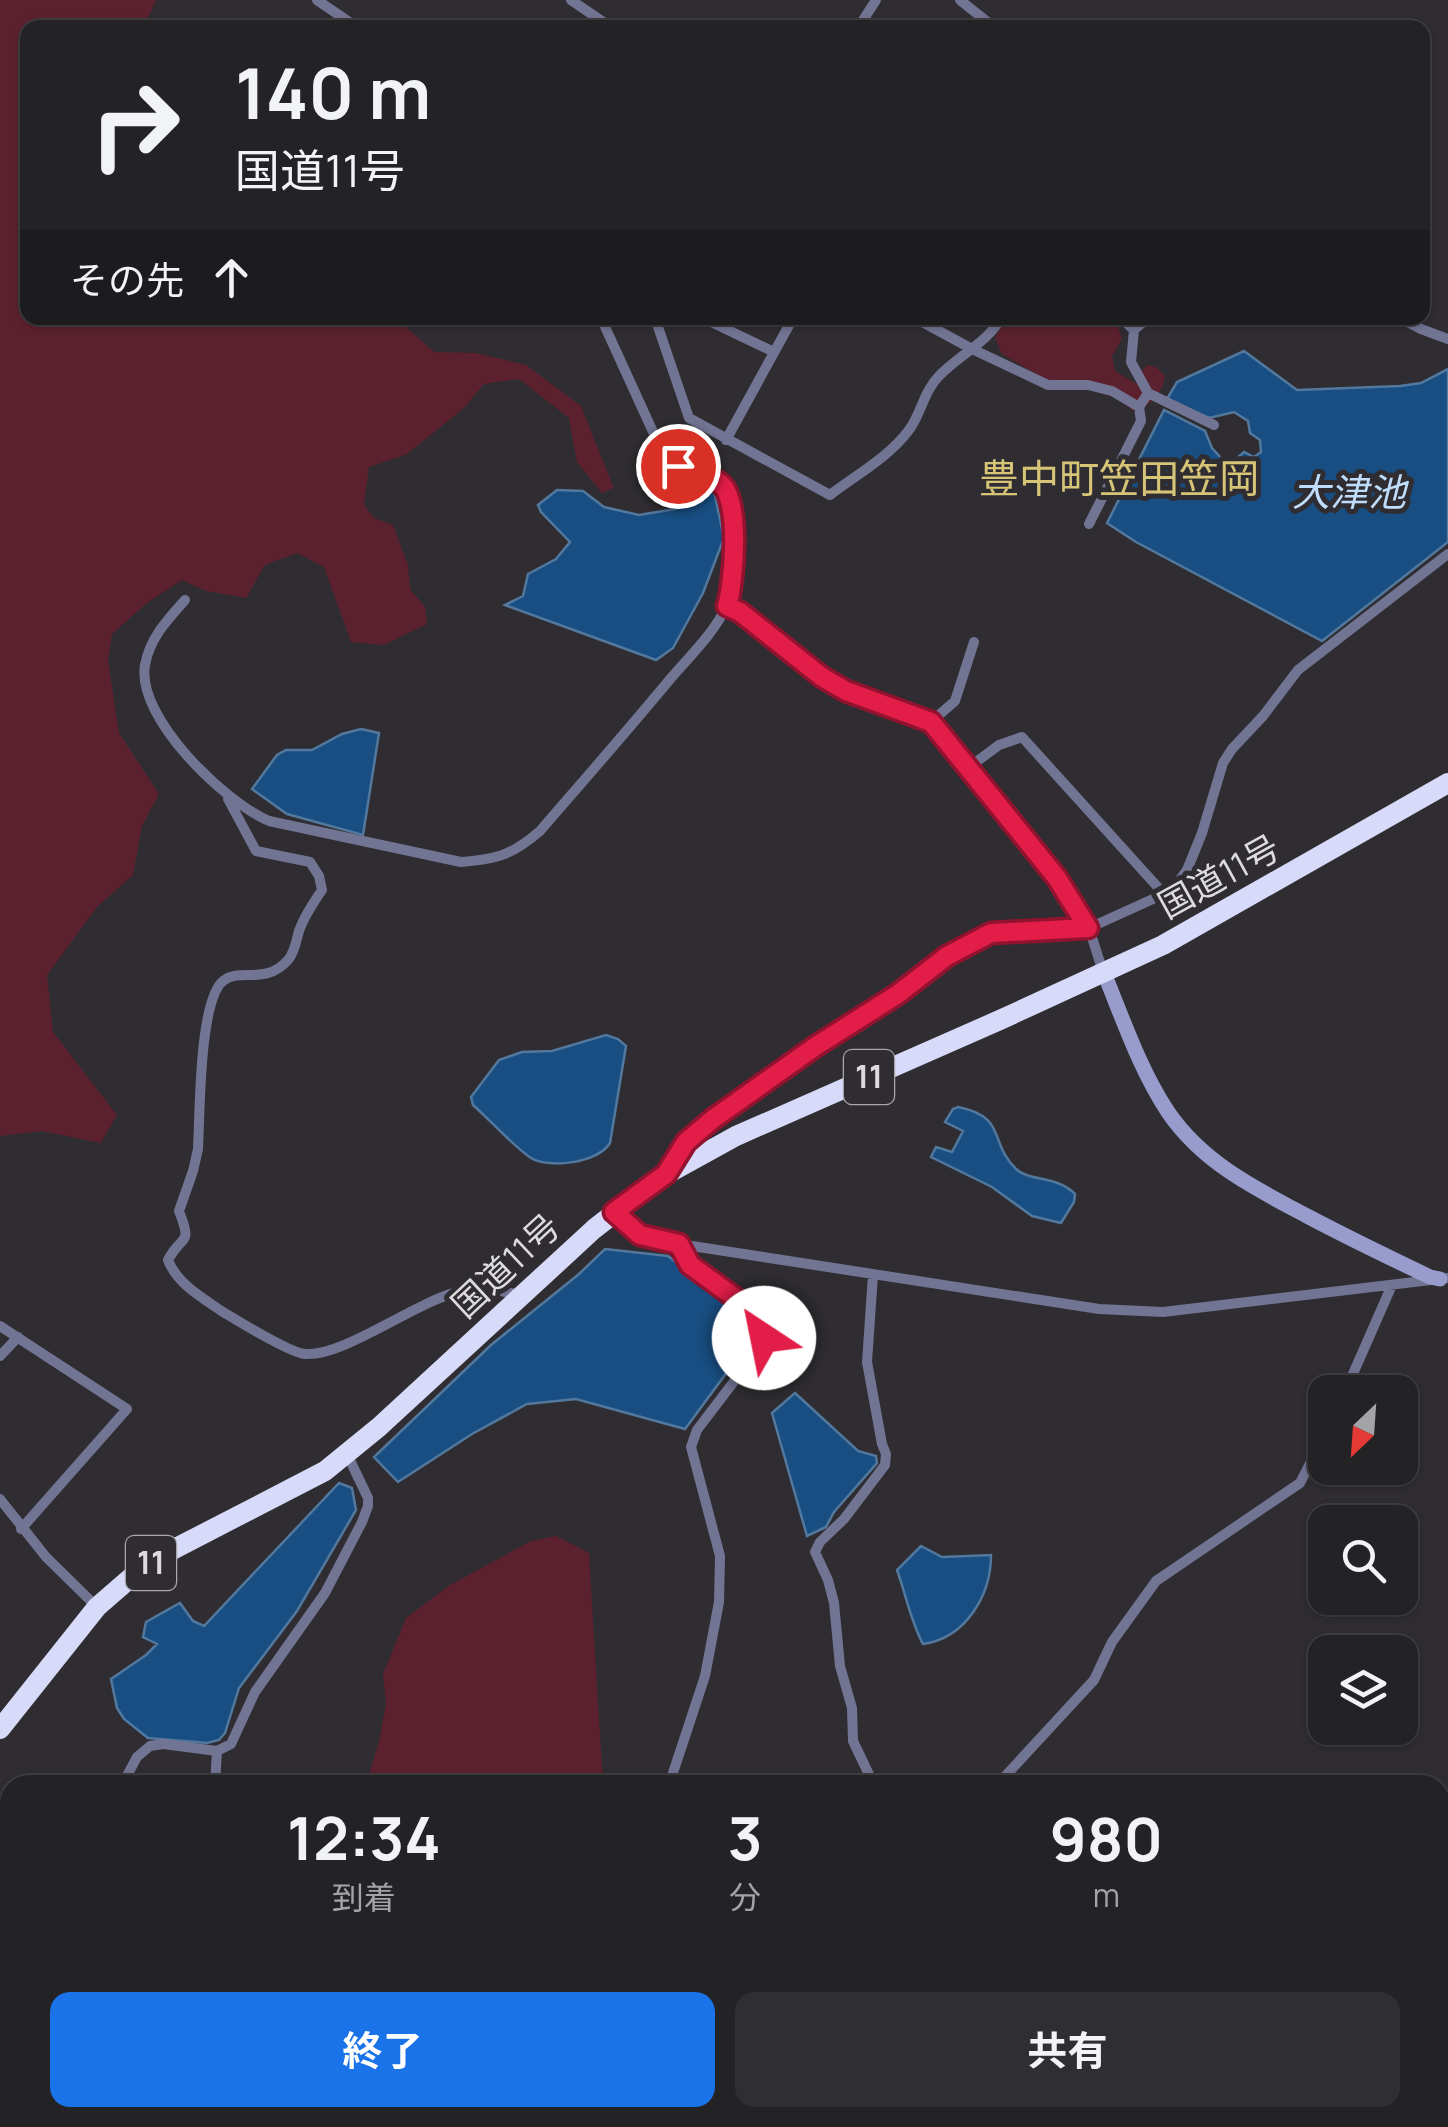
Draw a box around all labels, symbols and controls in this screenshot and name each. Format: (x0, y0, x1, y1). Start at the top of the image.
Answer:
text: 140 m (235, 44, 431, 140)
icon: right (70, 60, 200, 190)
text: 国道11号 (235, 139, 405, 201)
icon: ahead (204, 250, 259, 305)
text: その先 (70, 253, 184, 305)
pin (636, 424, 721, 509)
icon: arrive (651, 439, 706, 494)
district label: 豊中町笠田笠岡 (979, 450, 1259, 505)
water label: 大津池 (1292, 465, 1410, 517)
street label: 国道11号 (1149, 823, 1288, 929)
road number: 11 (844, 1050, 894, 1104)
street label: 国道11号 (441, 1203, 570, 1328)
position arrow (712, 1286, 816, 1390)
north arrow (1308, 1375, 1418, 1485)
map controls (1308, 1375, 1418, 1745)
button: search (1308, 1505, 1418, 1615)
road number: 11 (126, 1536, 176, 1590)
button: layers (1308, 1635, 1418, 1745)
text: 12:34 (287, 1796, 441, 1878)
text: 3 (728, 1796, 763, 1878)
text: 980 (1050, 1797, 1163, 1879)
text: m (1093, 1873, 1120, 1917)
text: 到着 (332, 1875, 396, 1919)
text: 分 (729, 1875, 761, 1919)
button: 終了 (50, 1992, 715, 2107)
button: 共有 (735, 1992, 1400, 2107)

